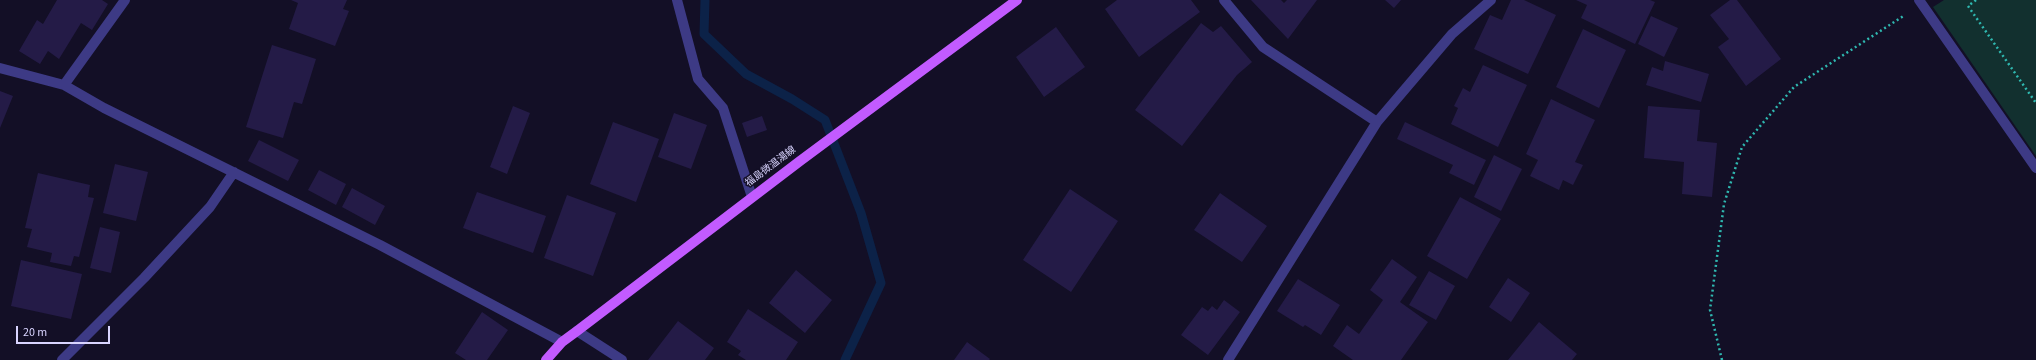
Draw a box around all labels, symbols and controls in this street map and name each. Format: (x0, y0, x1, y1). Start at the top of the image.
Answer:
street label: 福島微温湯線 (743, 144, 799, 190)
scale bar (18, 318, 112, 344)
text: 20 m (23, 324, 47, 341)

